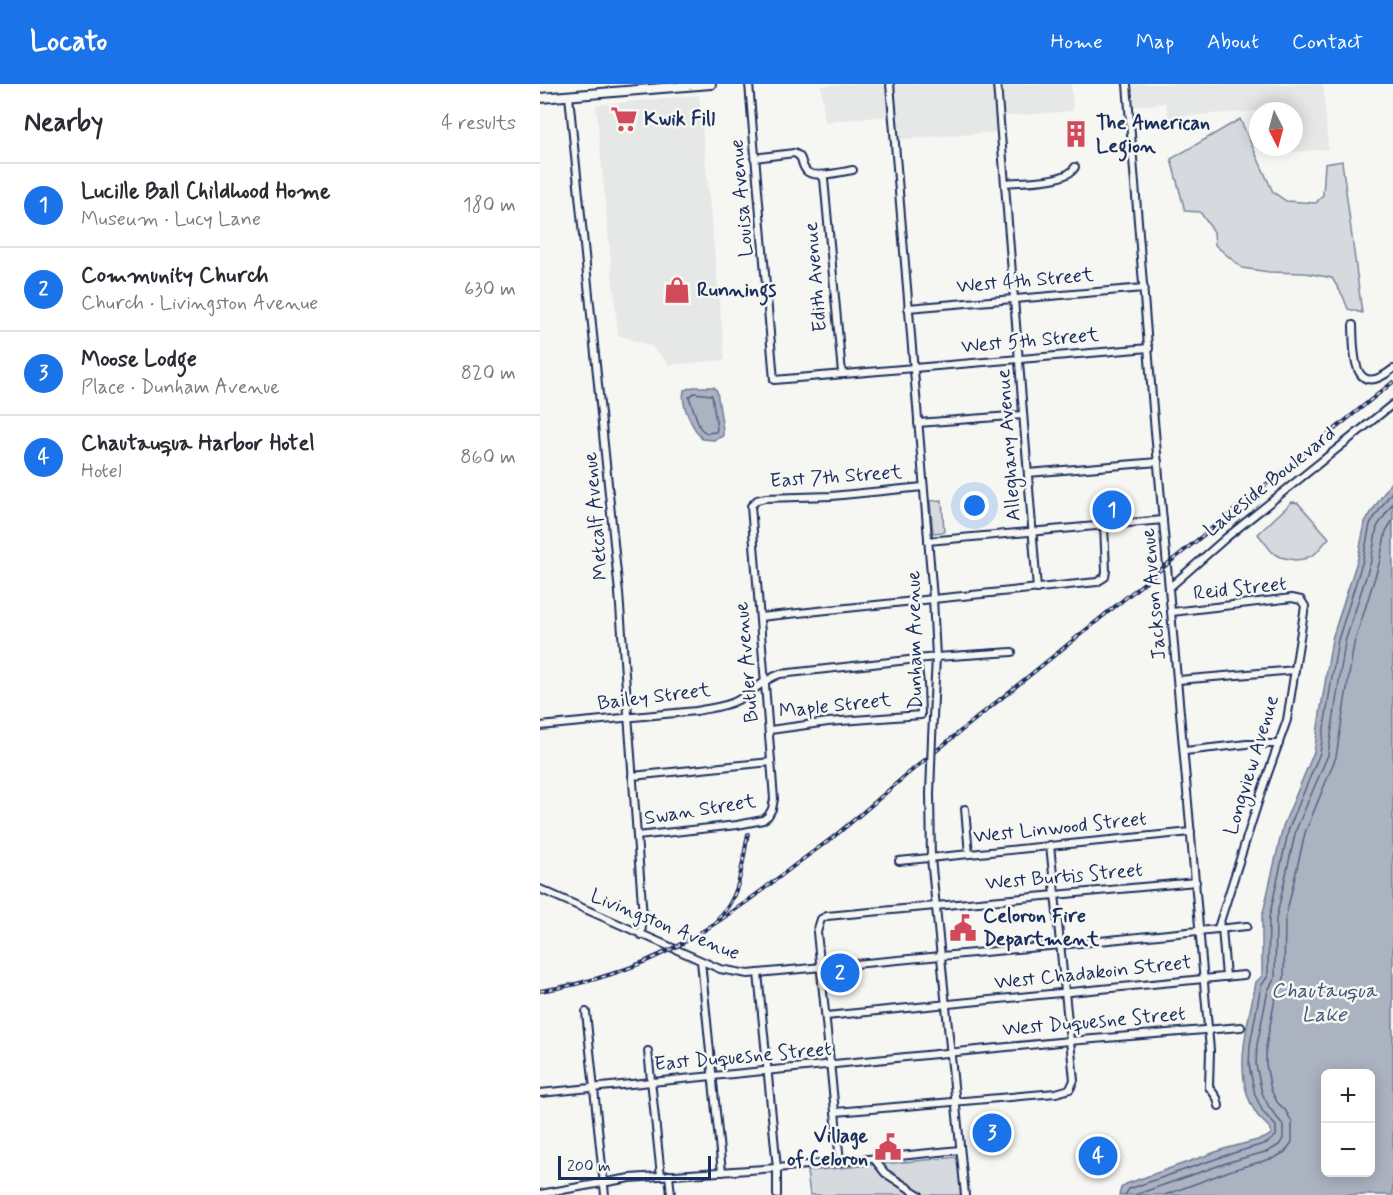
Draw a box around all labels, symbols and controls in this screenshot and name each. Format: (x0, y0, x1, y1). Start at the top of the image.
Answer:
text: Locato (30, 24, 107, 61)
text: Home (1051, 28, 1103, 56)
text: Map (1136, 28, 1174, 56)
text: About (1207, 28, 1259, 56)
text: Contact (1292, 28, 1363, 56)
north arrow (1249, 102, 1303, 156)
supermarket icon: Kwik Fill (609, 104, 639, 134)
text: Nearby (24, 106, 103, 140)
place label: Kwik Fill (644, 106, 715, 133)
text: 4 results (441, 110, 516, 137)
place label: The American Legion (1096, 110, 1210, 162)
building icon: The American Legion (1061, 119, 1091, 149)
street label: Louisa Avenue (723, 138, 761, 258)
text: Lucille Ball Childhood Home (81, 178, 330, 206)
text: 1 (39, 192, 48, 219)
text: 180 m (463, 192, 516, 219)
text: Museum · Lucy Lane (81, 206, 261, 233)
street label: Edith Avenue (798, 221, 834, 333)
text: Community Church (81, 262, 269, 290)
street label: West 4th Street (955, 262, 1095, 300)
shop icon: Runnings (662, 275, 692, 305)
text: 2 (39, 276, 48, 303)
text: 630 m (464, 276, 516, 303)
place label: Runnings (697, 277, 777, 306)
text: Church · Livingston Avenue (81, 290, 318, 317)
street label: West 5th Street (960, 322, 1100, 360)
text: Moose Lodge (81, 346, 197, 374)
text: 3 (39, 360, 48, 387)
text: 820 m (461, 360, 516, 387)
street label: Alleghany Avenue (990, 368, 1029, 522)
text: Place · Dunham Avenue (81, 374, 280, 401)
street label: Lakeside Boulevard (1198, 420, 1342, 544)
text: Chautauqua Harbor Hotel (81, 430, 315, 458)
text: 4 (38, 444, 49, 471)
text: 860 m (460, 444, 516, 471)
street label: Metcalf Avenue (577, 451, 615, 581)
text: Hotel (81, 458, 122, 485)
street label: East 7th Street (769, 459, 903, 495)
pin: 1 (1092, 488, 1132, 532)
your location (960, 491, 989, 520)
street label: Jackson Avenue (1135, 527, 1173, 661)
street label: Dunham Avenue (900, 570, 930, 710)
street label: Reid Street (1192, 571, 1288, 607)
street label: Butler Avenue (728, 600, 766, 724)
street label: Bailey Street (596, 677, 712, 717)
street label: Maple Street (778, 687, 893, 725)
street label: Longview Avenue (1218, 692, 1287, 839)
street label: Swan Street (642, 788, 758, 832)
street label: West Linwood Street (972, 805, 1148, 851)
street label: West Burtis Street (984, 857, 1144, 897)
street label: Livingston Avenue (586, 883, 744, 967)
place label: Celoron Fire Department (983, 903, 1100, 953)
public building icon: Celoron Fire Department (948, 913, 978, 943)
street label: West Chadakoin Street (993, 949, 1193, 997)
pin: 2 (820, 950, 860, 996)
water label: Chautauqua Lake (1271, 977, 1378, 1029)
street label: West Duquesne Street (1001, 1001, 1187, 1043)
street label: East Duquesne Street (653, 1036, 833, 1078)
map controls (1321, 1069, 1375, 1177)
button: + (1321, 1069, 1375, 1123)
pin: 3 (972, 1110, 1012, 1156)
place label: Village of Celoron (787, 1123, 869, 1173)
button: − (1321, 1123, 1375, 1177)
public building icon: Village of Celoron (873, 1132, 903, 1162)
pin: 4 (1078, 1134, 1118, 1178)
scale bar (558, 1153, 711, 1180)
text: 200 m (567, 1156, 611, 1177)

